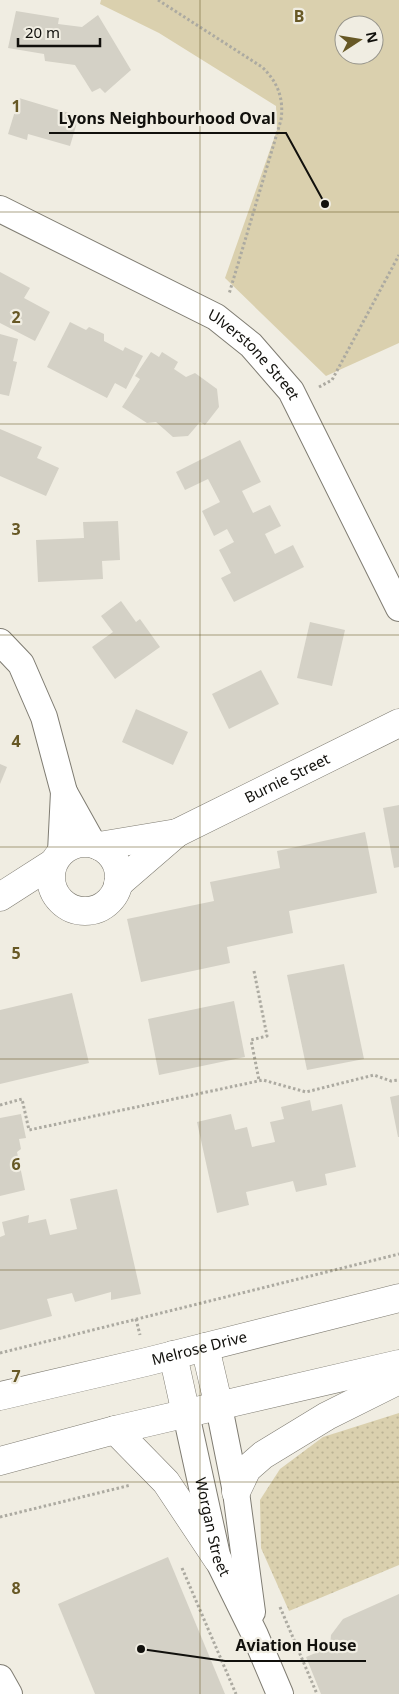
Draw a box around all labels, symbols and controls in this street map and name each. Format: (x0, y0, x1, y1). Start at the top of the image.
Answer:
text: B (294, 5, 304, 27)
scale bar (18, 15, 100, 47)
north arrow (334, 15, 384, 65)
text: 20 m (25, 22, 60, 42)
text: N (362, 30, 383, 45)
text: 1 (11, 95, 21, 117)
callout: Lyons Neighbourhood Oval (49, 102, 286, 133)
text: Lyons Neighbourhood Oval (58, 107, 276, 129)
street label: Ulverstone Street (205, 304, 305, 404)
text: 2 (11, 306, 21, 328)
text: 3 (11, 518, 21, 540)
text: 4 (11, 730, 21, 752)
street label: Burnie Street (241, 748, 333, 807)
text: 5 (11, 942, 21, 964)
text: 6 (11, 1153, 21, 1175)
street label: Melrose Drive (149, 1326, 249, 1369)
text: 7 (11, 1365, 21, 1387)
street label: Worgan Street (191, 1475, 236, 1580)
text: 8 (11, 1577, 21, 1599)
callout: Aviation House (225, 1630, 366, 1661)
text: Aviation House (235, 1634, 357, 1656)

